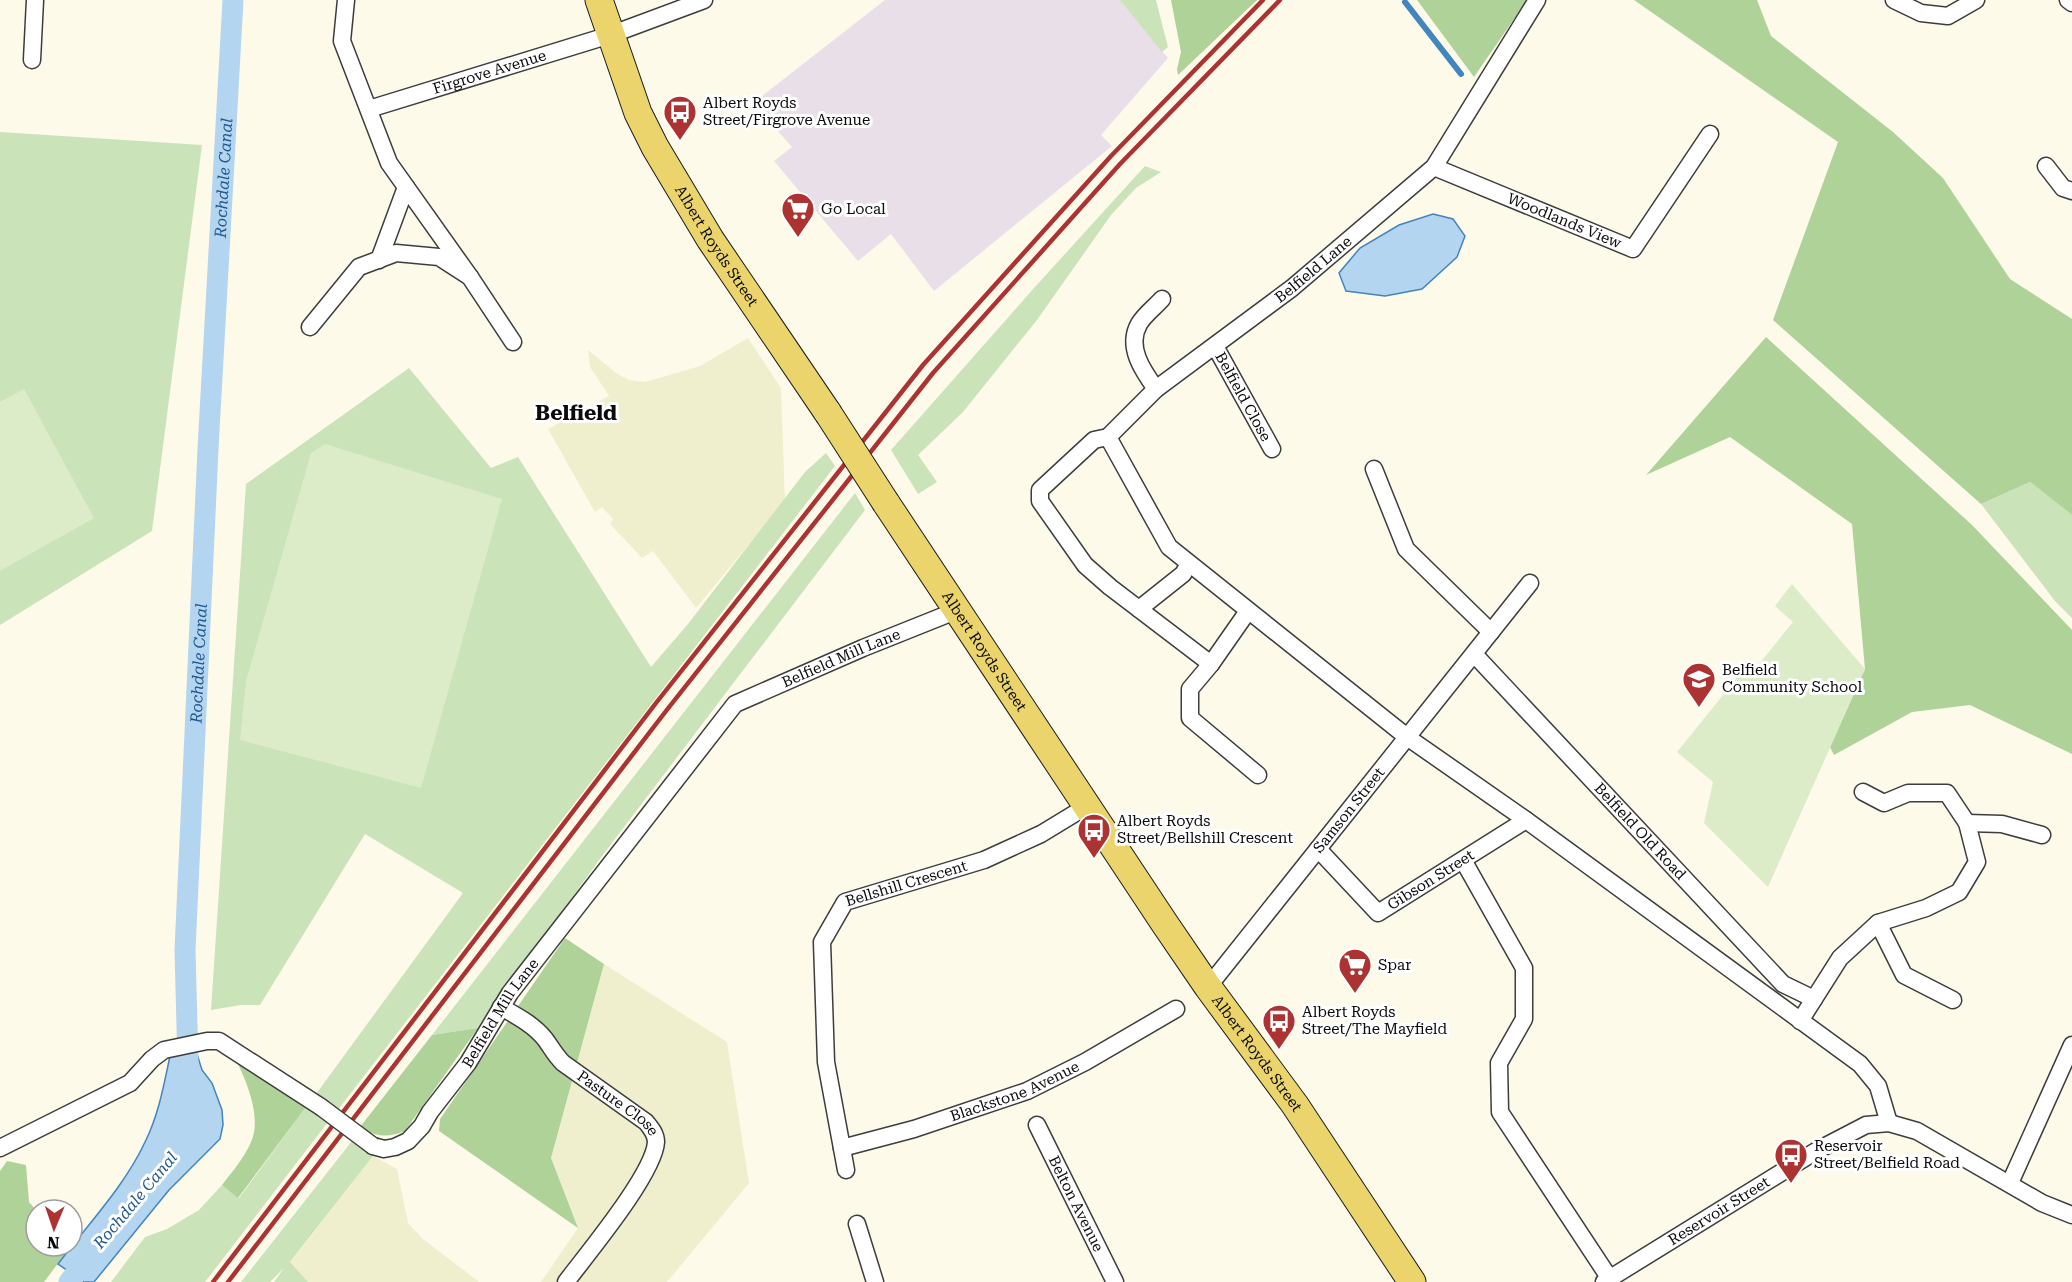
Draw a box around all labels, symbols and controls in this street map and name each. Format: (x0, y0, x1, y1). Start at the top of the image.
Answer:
street label: Firgrove Avenue (431, 46, 548, 98)
bus stop icon: Albert Royds Street/Firgrove Avenue (662, 94, 698, 141)
place label: Albert Royds Street/Firgrove Avenue (703, 94, 870, 129)
water label: Rochdale Canal (211, 117, 236, 239)
street label: Albert Royds Street (671, 182, 762, 310)
street label: Woodlands View (1505, 189, 1625, 252)
supermarket icon: Go Local (780, 191, 816, 238)
place label: Go Local (821, 200, 886, 218)
street label: Belfield Lane (1271, 232, 1355, 307)
street label: Belfield Close (1211, 349, 1275, 444)
district label: Belfield (535, 401, 617, 425)
street label: Albert Royds Street (938, 588, 1031, 715)
water label: Rochdale Canal (186, 603, 211, 725)
street label: Belfield Mill Lane (779, 625, 903, 691)
school or university icon: Belfield Community School (1681, 661, 1717, 708)
place label: Belfield Community School (1722, 661, 1863, 696)
street label: Samson Street (1309, 764, 1389, 857)
street label: Belfield Old Road (1590, 779, 1690, 884)
bus stop icon: Albert Royds Street/Bellshill Crescent (1076, 812, 1112, 859)
place label: Albert Royds Street/Bellshill Crescent (1117, 812, 1293, 847)
street label: Gibson Street (1384, 846, 1478, 914)
street label: Bellshill Crescent (843, 857, 970, 910)
supermarket icon: Spar (1337, 947, 1373, 994)
street label: Belfield Mill Lane (458, 955, 542, 1071)
place label: Spar (1378, 956, 1411, 974)
street label: Albert Royds Street (1208, 992, 1306, 1116)
bus stop icon: Albert Royds Street/The Mayfield (1261, 1003, 1297, 1050)
place label: Albert Royds Street/The Mayfield (1302, 1003, 1447, 1038)
street label: Blackstone Avenue (948, 1057, 1082, 1125)
street label: Pasture Close (574, 1067, 662, 1139)
bus stop icon: Reservoir Street/Belfield Road (1773, 1137, 1809, 1184)
place label: Reservoir Street/Belfield Road (1814, 1137, 1960, 1172)
water label: Rochdale Canal (89, 1148, 181, 1253)
street label: Belton Avenue (1045, 1153, 1108, 1255)
street label: Reservoir Street (1665, 1173, 1773, 1249)
north arrow (24, 1198, 84, 1258)
text: N (47, 1233, 60, 1252)

